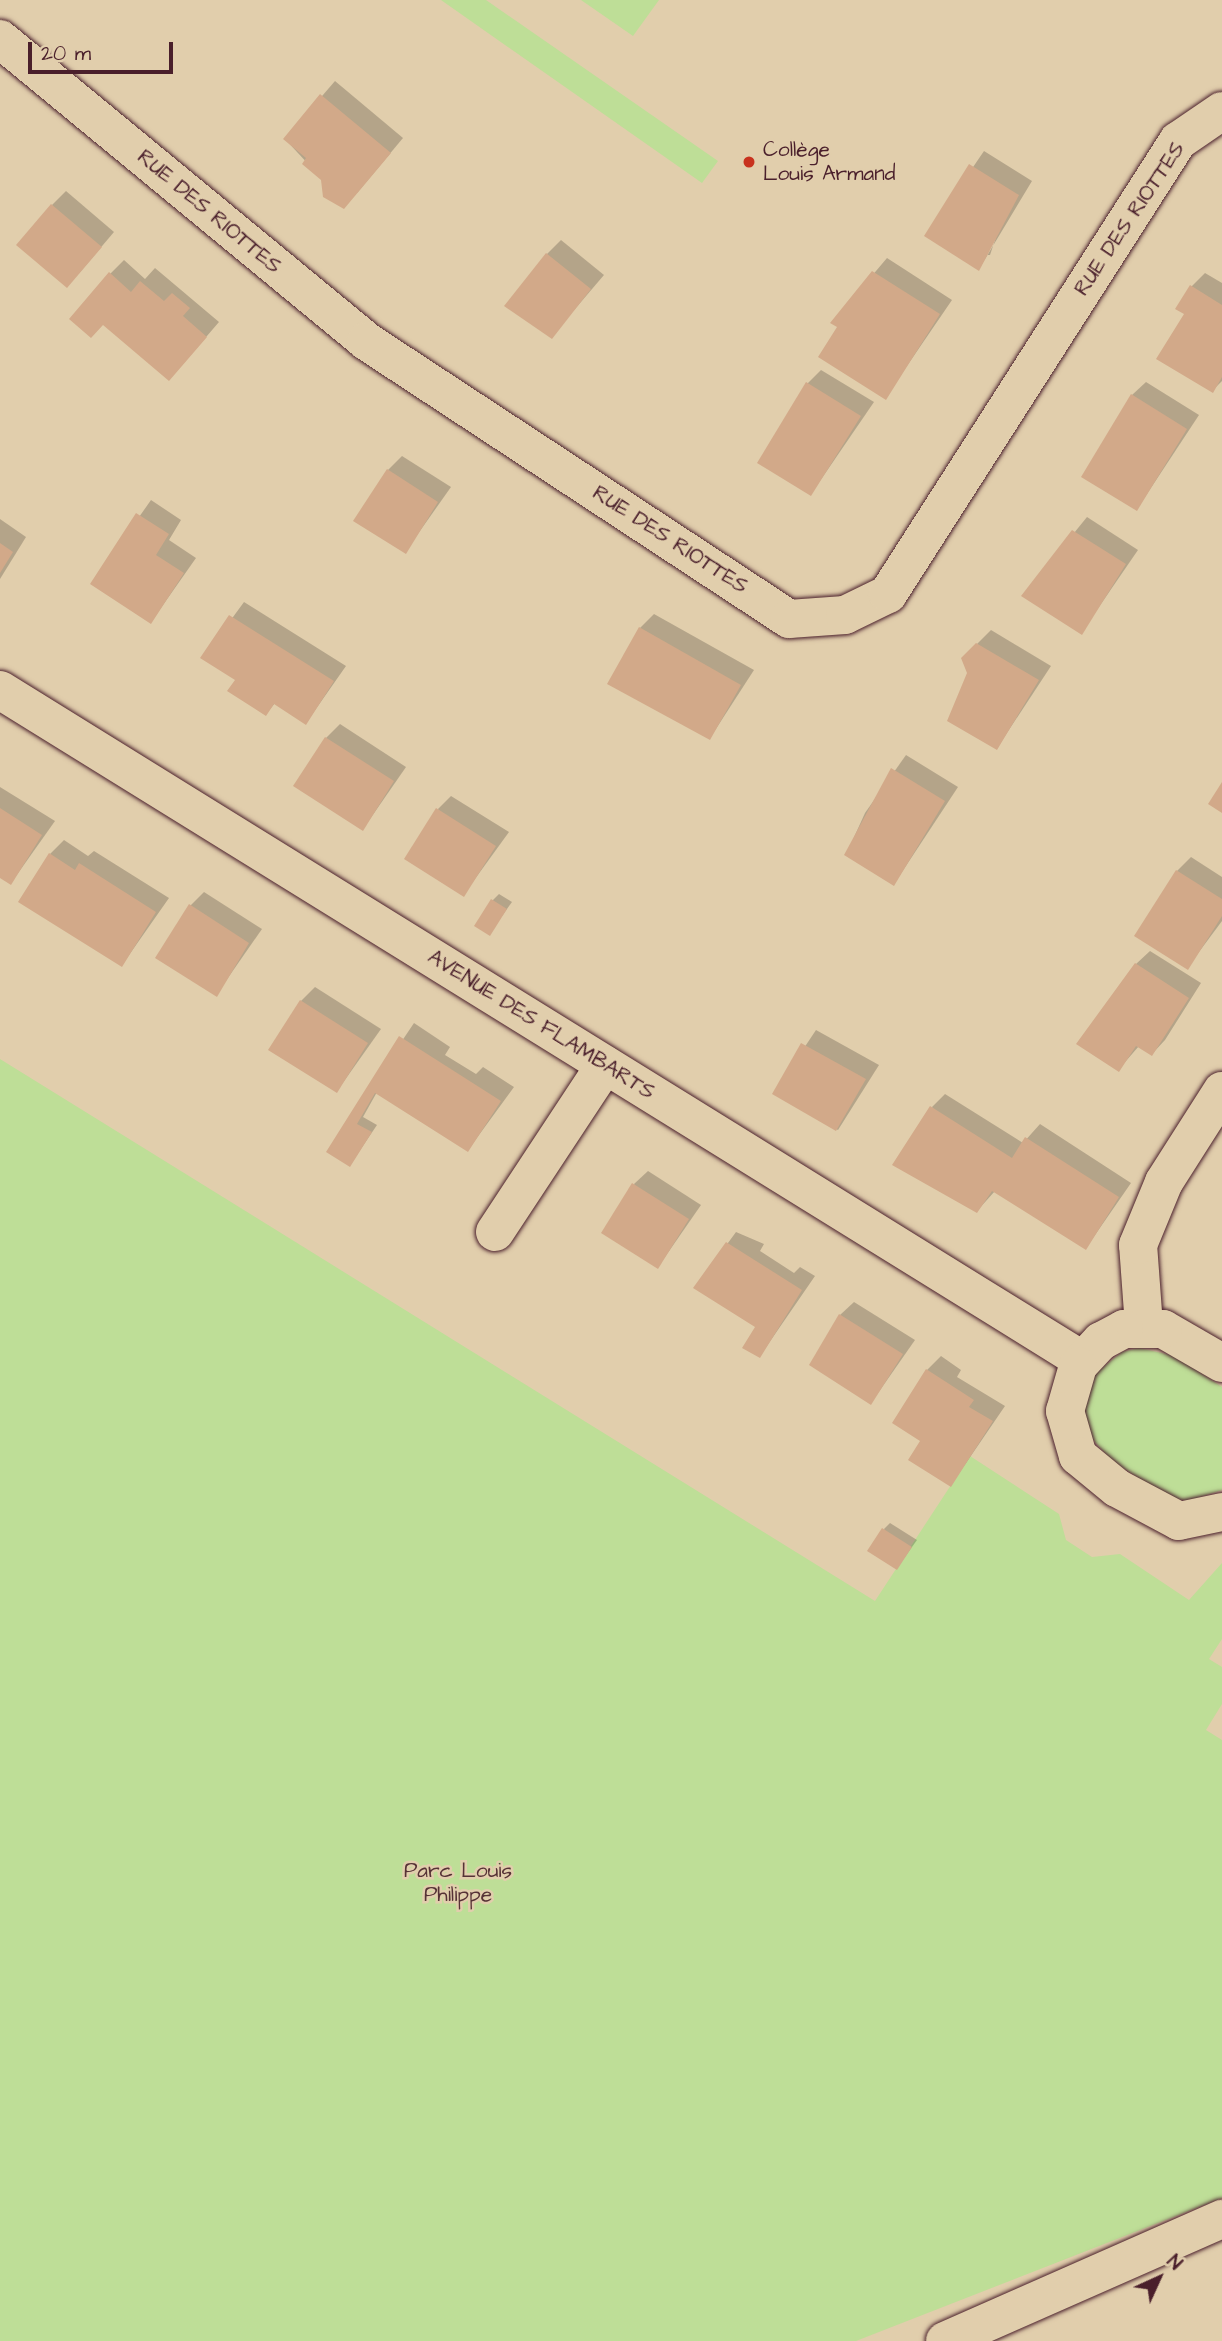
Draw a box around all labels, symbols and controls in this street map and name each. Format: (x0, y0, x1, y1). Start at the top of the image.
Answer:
scale bar (32, 28, 177, 72)
text: 20 m (41, 39, 91, 68)
place label: Collège Louis Armand (763, 137, 895, 187)
street label: RUE DES RIOTTES (1069, 137, 1191, 301)
street label: RUE DES RIOTTES (132, 145, 286, 279)
marker: Collège Louis Armand (741, 154, 757, 170)
street label: RUE DES RIOTTES (588, 480, 752, 600)
street label: AVENUE DES FLAMBARTS (423, 945, 659, 1105)
park label: Parc Louis Philippe (404, 1858, 512, 1908)
north arrow (1124, 2243, 1194, 2313)
text: N (1160, 2249, 1188, 2277)

